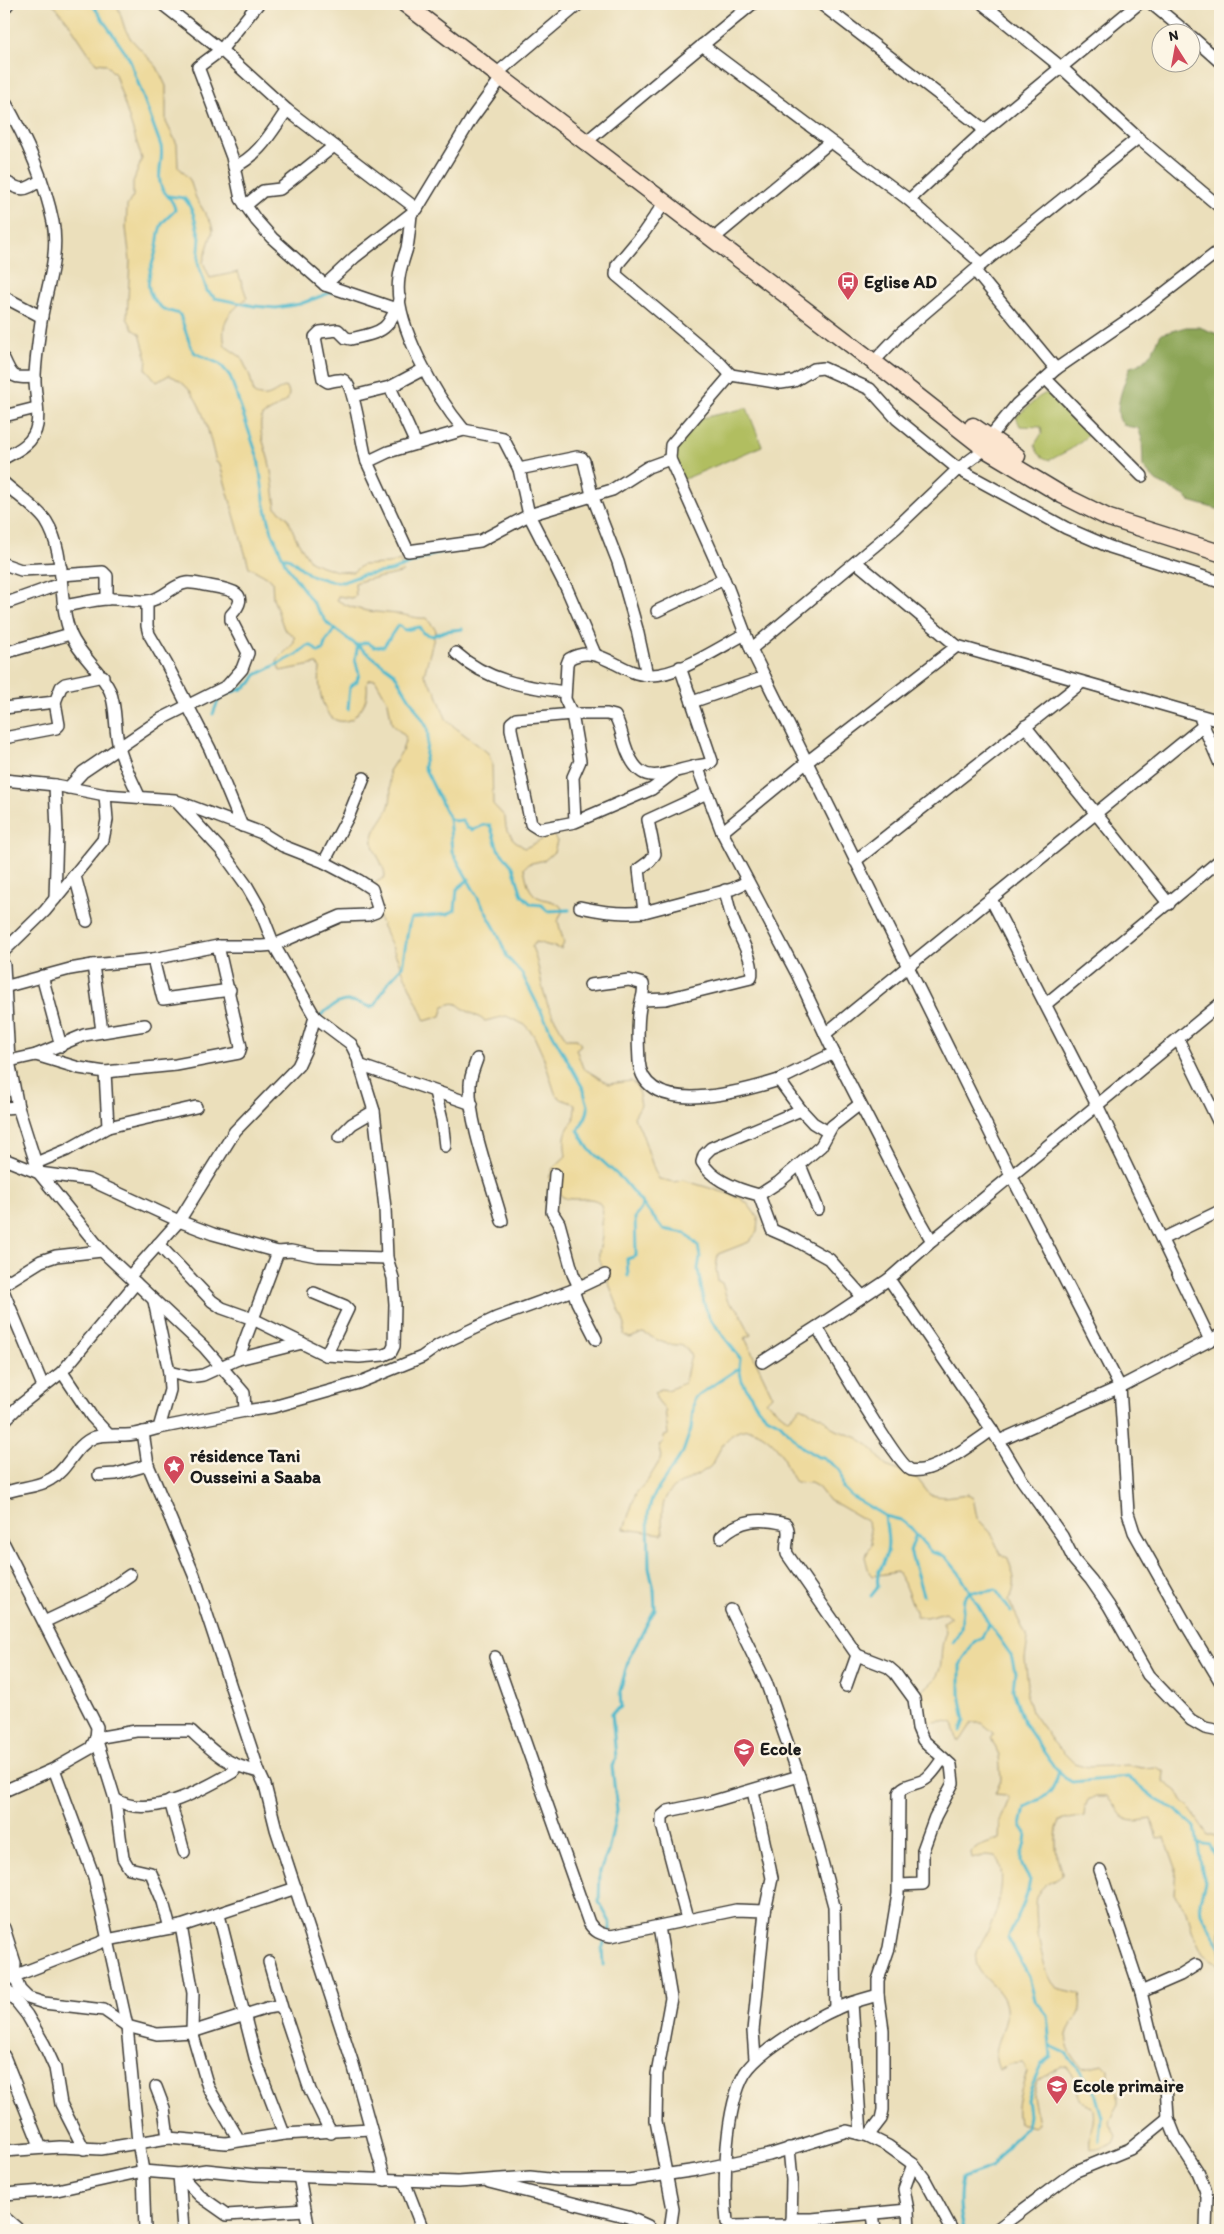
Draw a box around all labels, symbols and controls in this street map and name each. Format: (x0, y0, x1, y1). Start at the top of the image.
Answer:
north arrow (1152, 22, 1202, 72)
text: N (1167, 26, 1180, 45)
bus stop icon: Eglise AD (836, 270, 860, 301)
place label: Eglise AD (864, 271, 937, 293)
place label: résidence Tani Ousseini a Saaba (190, 1445, 321, 1488)
place icon: résidence Tani Ousseini a Saaba (162, 1454, 186, 1485)
school or university icon: Ecole (732, 1737, 756, 1768)
place label: Ecole (760, 1738, 802, 1760)
school or university icon: Ecole primaire (1045, 2074, 1069, 2105)
place label: Ecole primaire (1073, 2075, 1184, 2097)

